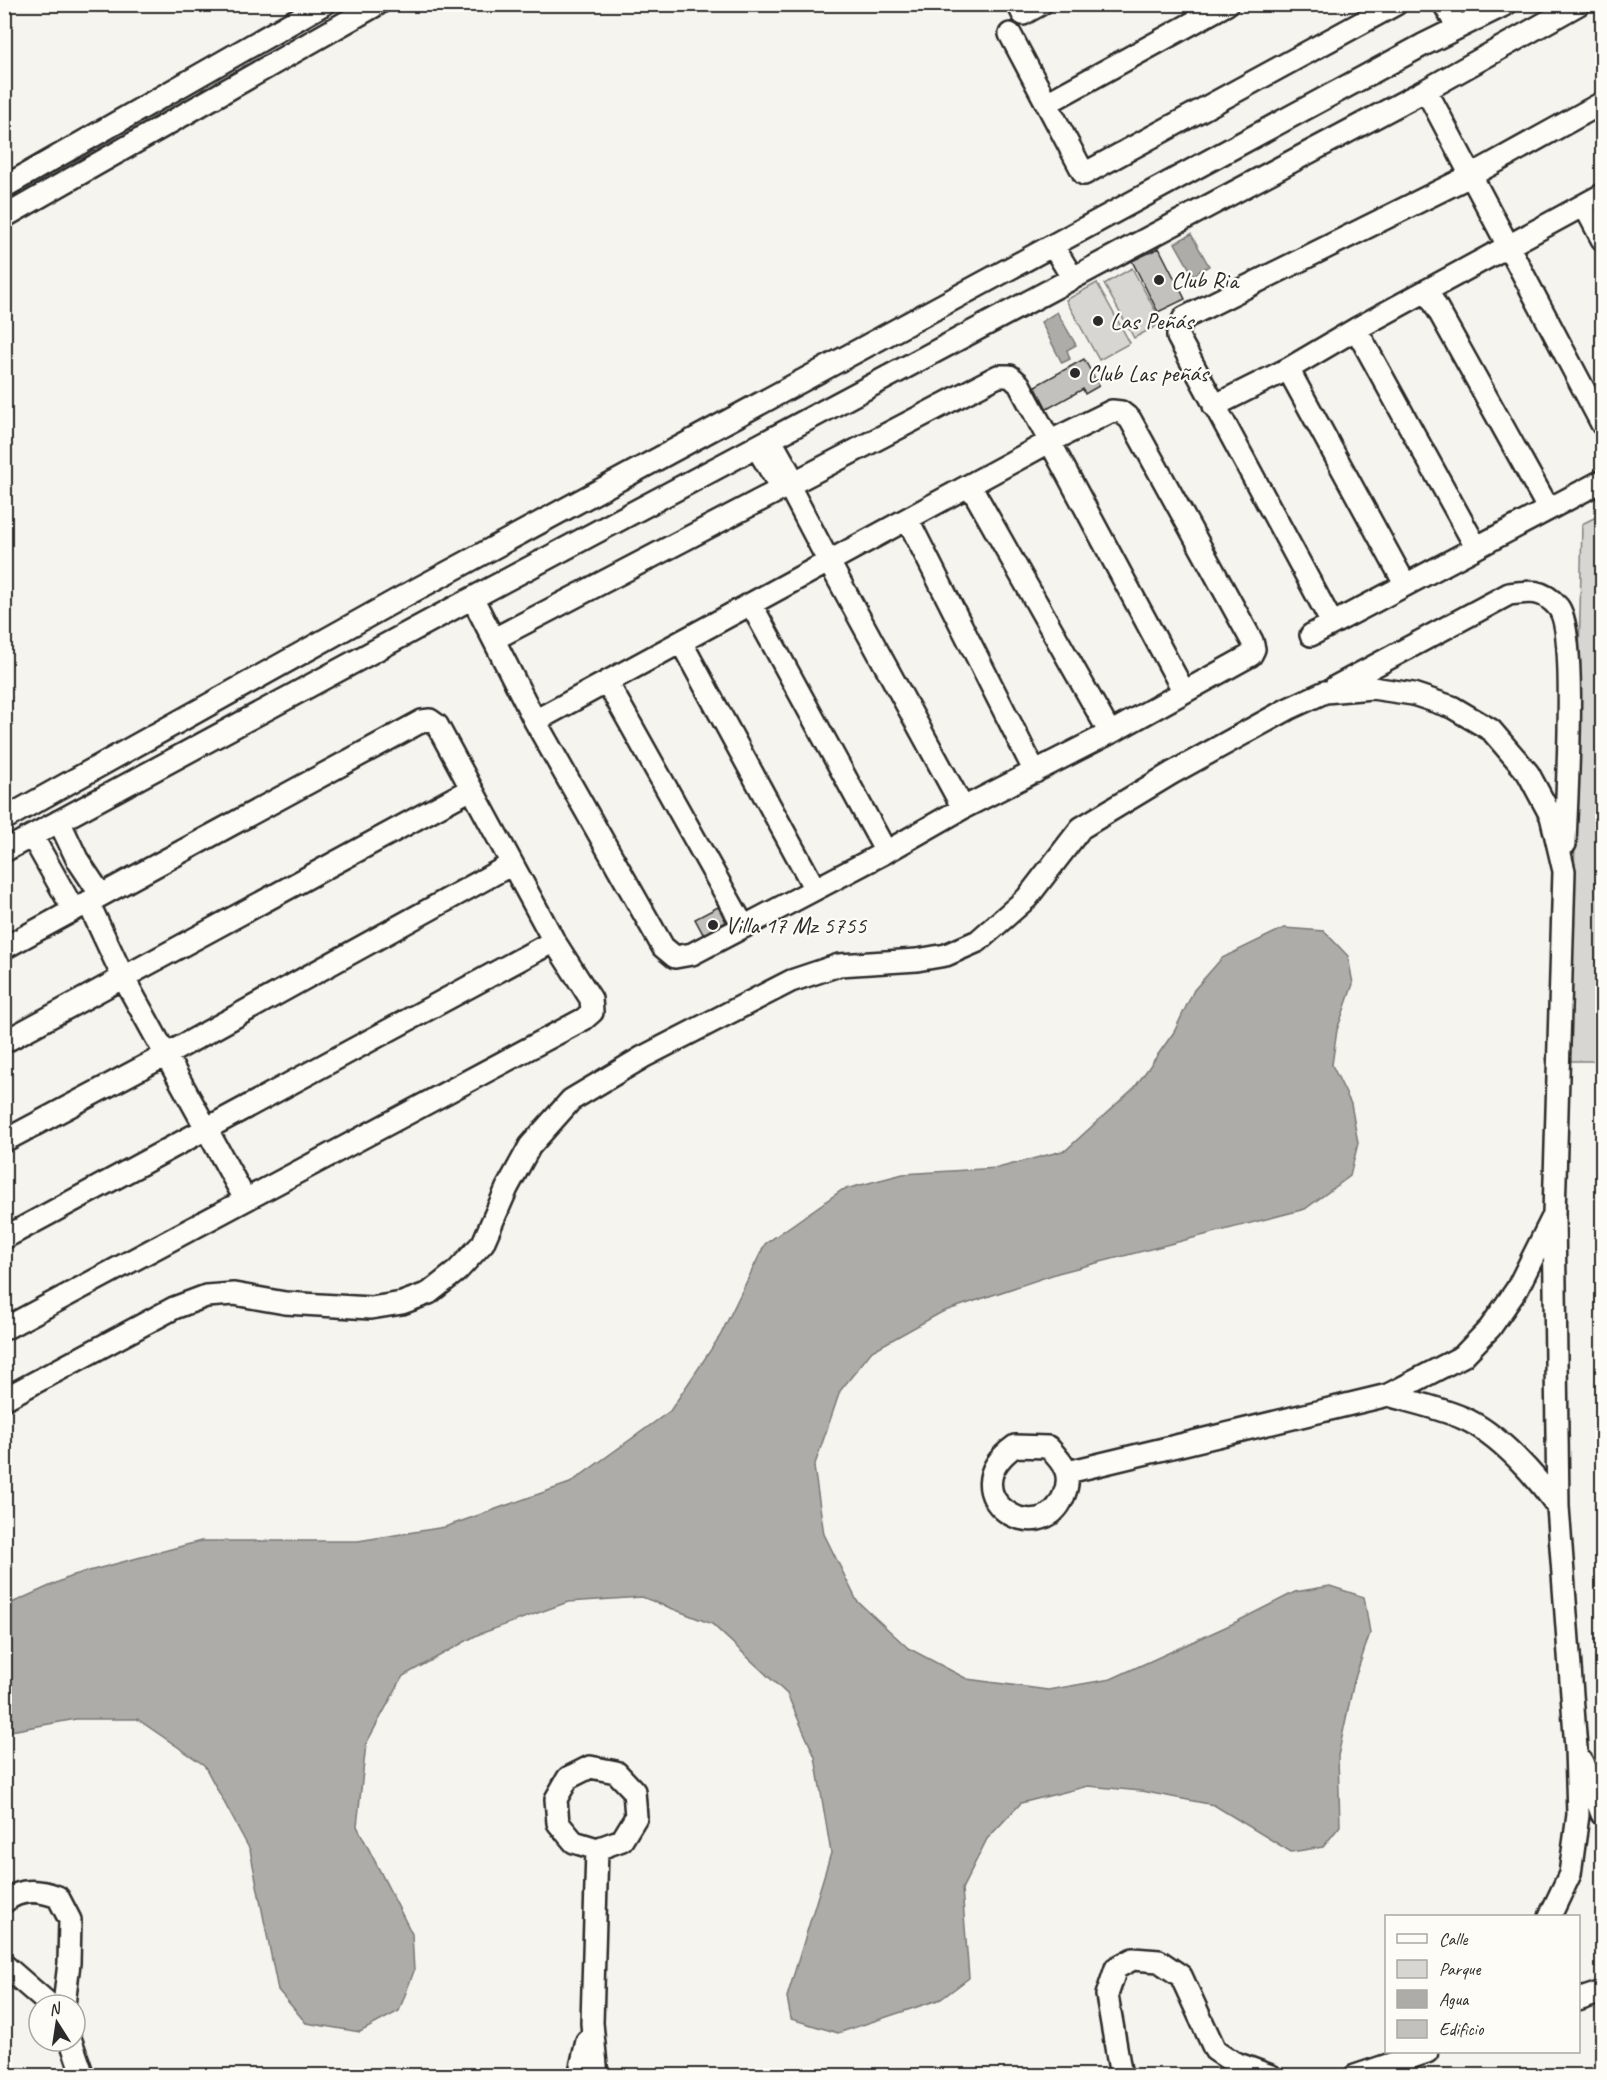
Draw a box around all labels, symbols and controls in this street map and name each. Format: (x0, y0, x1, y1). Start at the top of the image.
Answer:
place label: Club Ria (1171, 265, 1240, 295)
marker: Club Ria (1152, 273, 1166, 287)
place label: Las Peñás (1110, 306, 1196, 336)
marker: Las Peñás (1091, 314, 1105, 328)
place label: Club Las peñás (1087, 358, 1211, 388)
marker: Club Las peñás (1068, 366, 1082, 380)
place label: Villa 17 Mz 5755 (725, 910, 867, 940)
marker: Villa 17 Mz 5755 (706, 918, 720, 932)
legend (1385, 1915, 1580, 2053)
text: Calle (1439, 1928, 1468, 1950)
text: Parque (1439, 1958, 1481, 1980)
text: Agua (1439, 1988, 1470, 2010)
north arrow (27, 1993, 87, 2053)
text: N (47, 1998, 64, 2020)
text: Edificio (1439, 2018, 1485, 2040)

